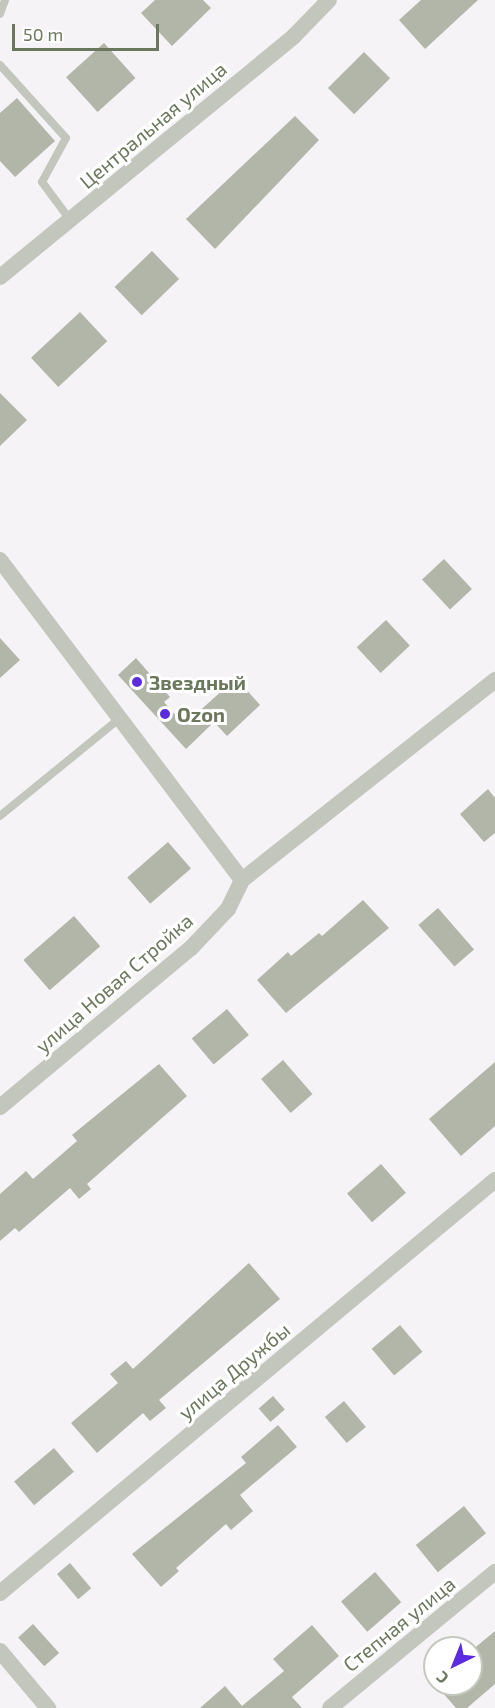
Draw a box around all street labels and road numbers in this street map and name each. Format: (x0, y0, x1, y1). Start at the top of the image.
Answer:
street label: Центральная улица (75, 57, 231, 193)
street label: улица Новая Стройка (31, 908, 197, 1058)
street label: улица Дружбы (173, 1317, 295, 1425)
street label: Степная улица (338, 1572, 460, 1676)

